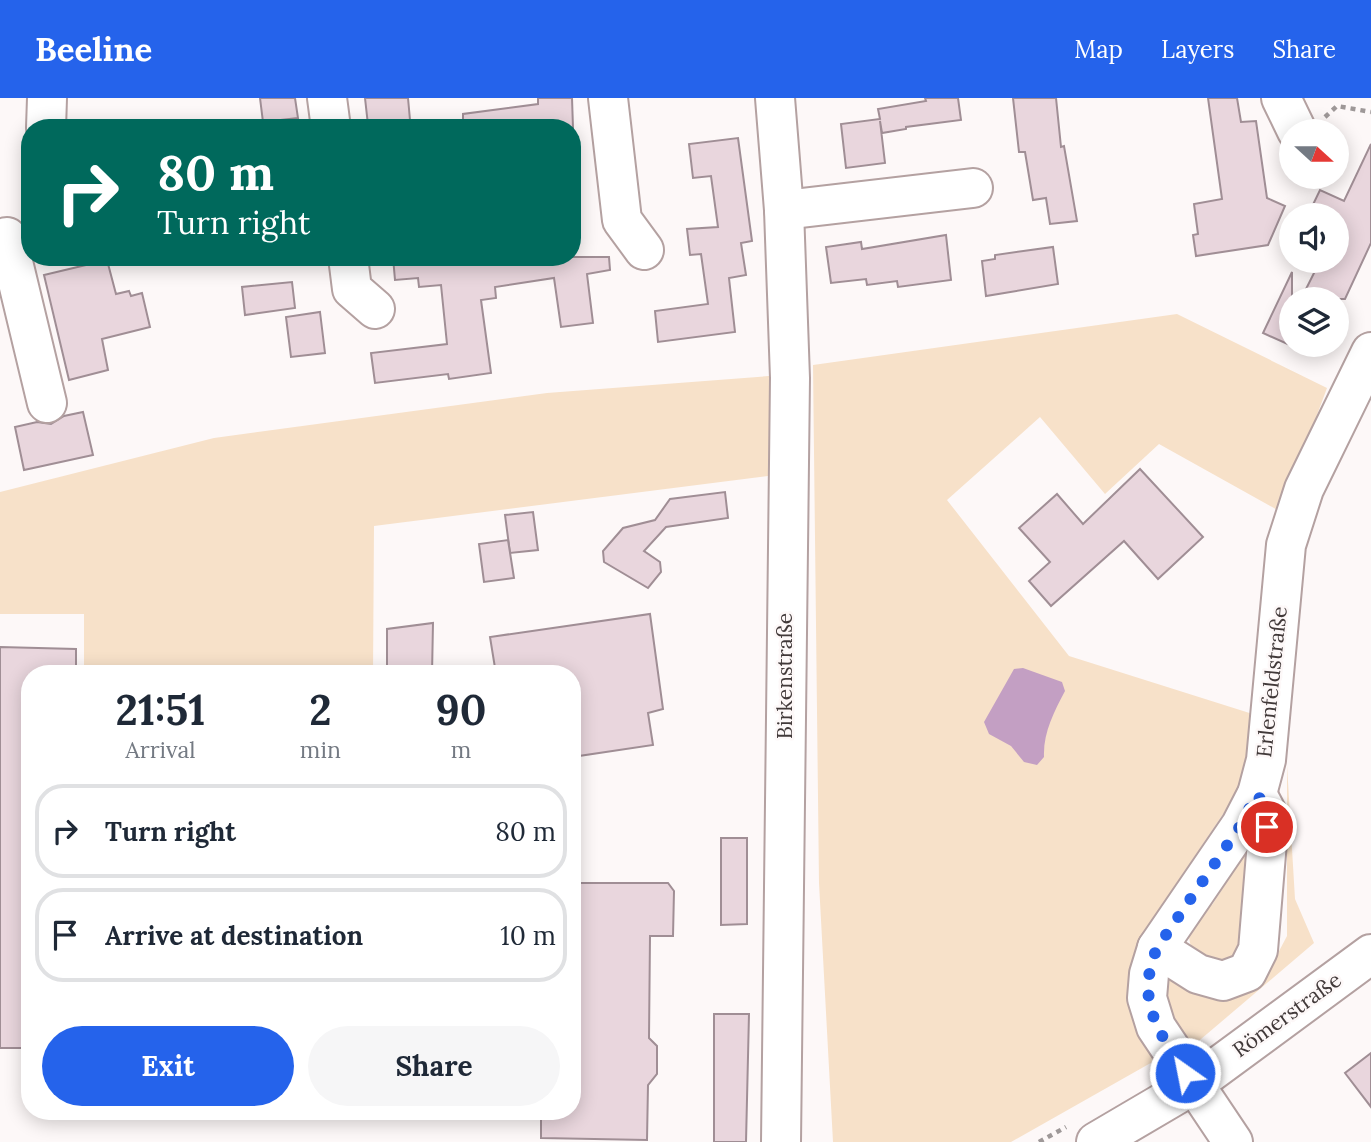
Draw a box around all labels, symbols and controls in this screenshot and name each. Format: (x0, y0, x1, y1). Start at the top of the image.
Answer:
text: Beeline (35, 28, 152, 70)
text: Map (1074, 34, 1123, 65)
text: Layers (1161, 34, 1234, 65)
text: Share (1272, 34, 1336, 65)
north arrow (1279, 119, 1349, 189)
map controls (1279, 119, 1349, 357)
text: 80 m (157, 141, 274, 203)
icon: right (42, 147, 133, 238)
text: Turn right (157, 202, 310, 243)
button: sound (1279, 203, 1349, 273)
button: layers (1279, 287, 1349, 357)
street label: Erlenfeldstraße (1250, 605, 1293, 759)
street label: Birkenstraße (771, 613, 798, 739)
text: 21:51 (116, 683, 205, 737)
text: 2 (309, 683, 332, 737)
text: 90 (435, 683, 486, 737)
text: Arrival (125, 735, 196, 764)
text: min (300, 735, 341, 764)
text: m (451, 735, 471, 764)
pin (1237, 797, 1297, 857)
icon: arrive (1248, 808, 1286, 846)
icon: right (46, 812, 84, 850)
text: Turn right (105, 815, 236, 848)
text: 80 m (495, 815, 556, 848)
icon: arrive (46, 916, 84, 954)
text: Arrive at destination (105, 919, 363, 952)
text: 10 m (500, 919, 556, 952)
street label: Römerstraße (1227, 966, 1346, 1063)
button: Exit (42, 1026, 294, 1106)
button: Share (308, 1026, 560, 1106)
position arrow (1148, 1036, 1222, 1110)

